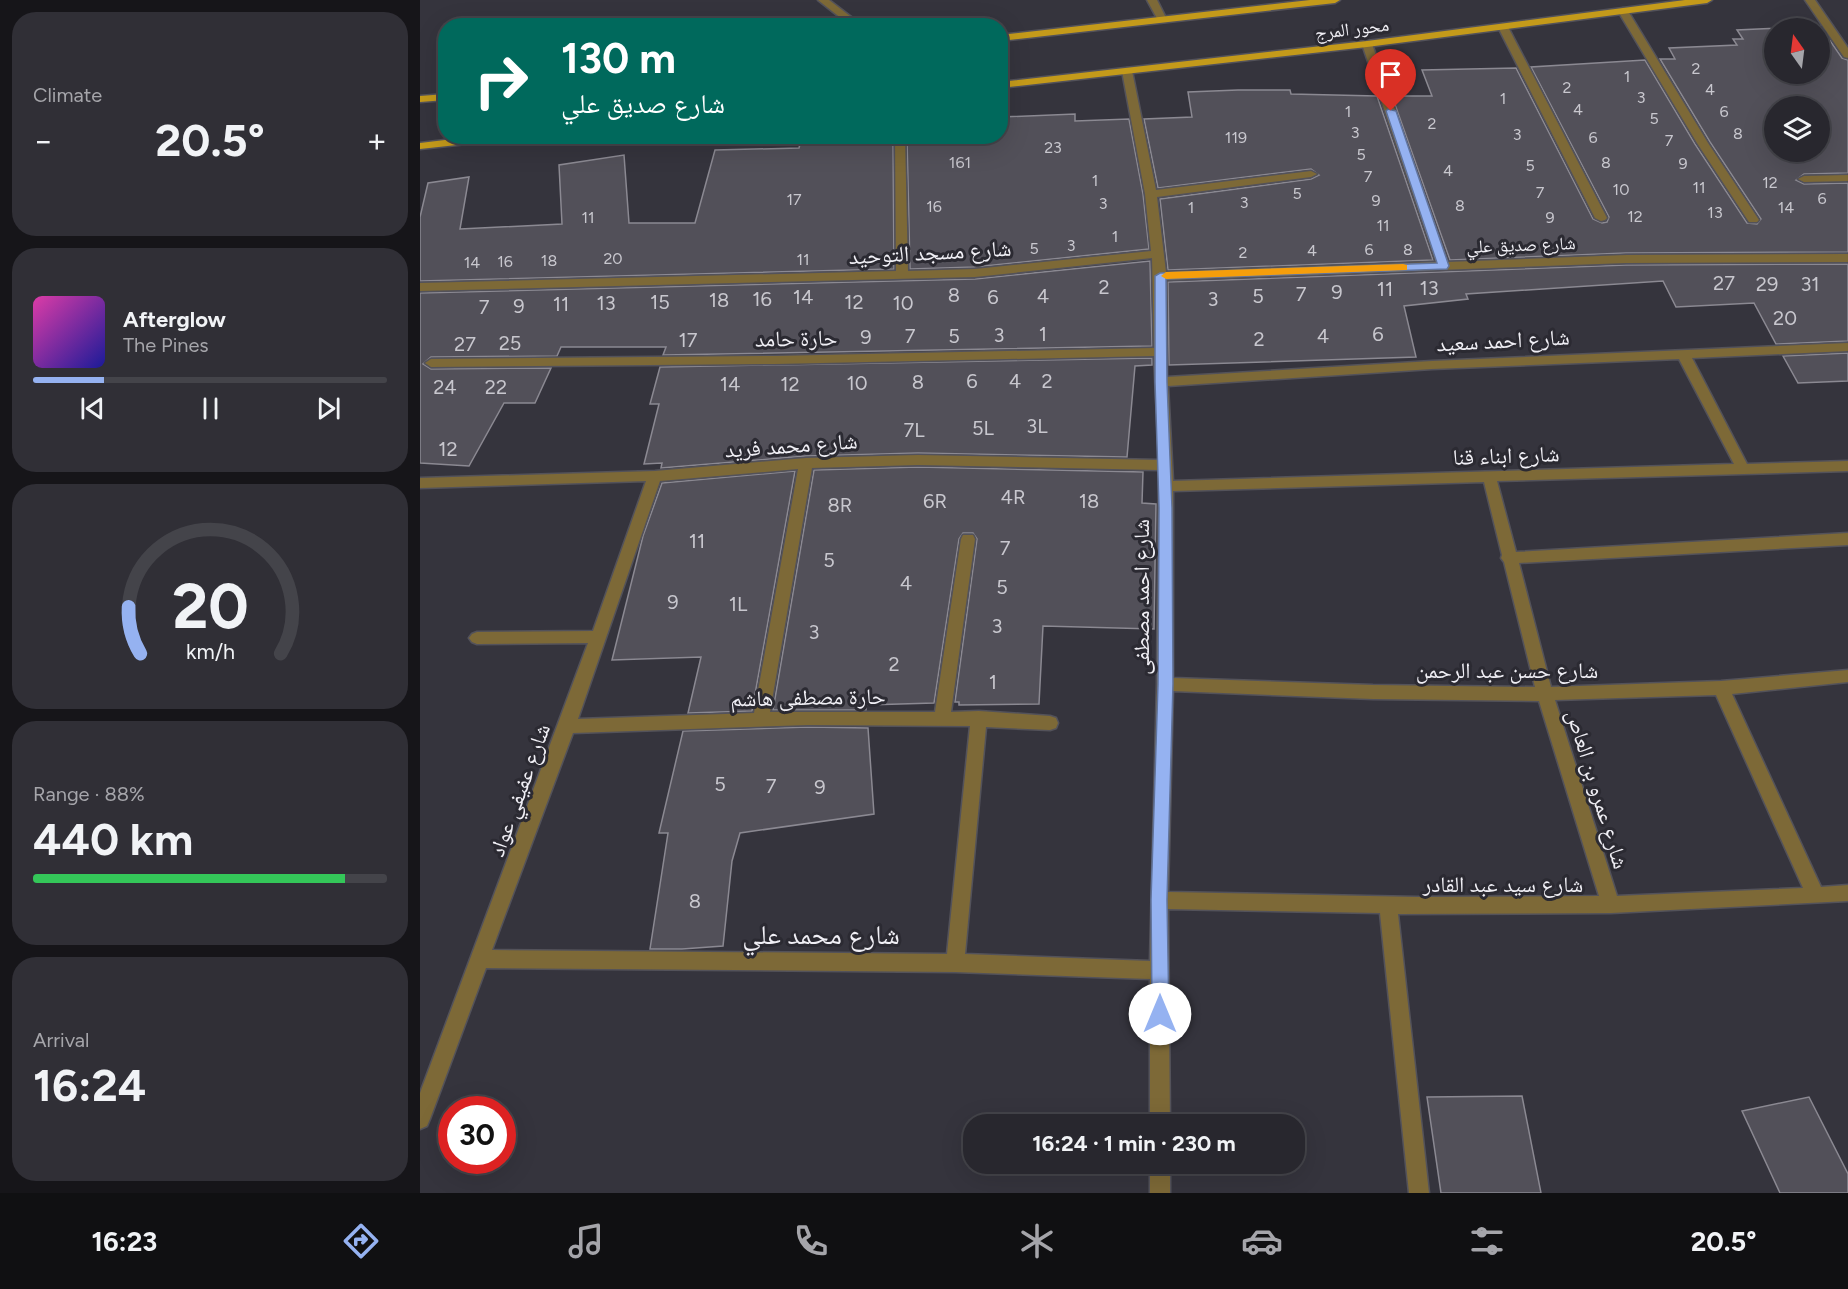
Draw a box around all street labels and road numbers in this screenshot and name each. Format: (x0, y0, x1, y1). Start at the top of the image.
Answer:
street label: محور المرج (1314, 14, 1390, 45)
street label: شارع صديق علي (1466, 232, 1576, 261)
street label: شارع مسجد التوحيد (848, 235, 1012, 270)
street label: حارة حامد (755, 324, 837, 353)
street label: شارع احمد سعيد (1436, 324, 1570, 357)
street label: شارع محمد فريد (724, 427, 858, 464)
street label: شارع ابناء قنا (1452, 440, 1560, 471)
street label: شارع احمد مصطفى (1128, 519, 1155, 675)
street label: شارع حسن عبد الرحمن (1416, 657, 1598, 684)
street label: حارة مصطفى هاشم (730, 683, 886, 713)
street label: شارع عمرو بن العاص (1560, 706, 1635, 872)
street label: شارع عفيفي عواد (483, 720, 559, 862)
street label: شارع سيد عبد القادر (1422, 871, 1583, 898)
street label: شارع محمد علي (742, 918, 900, 956)

